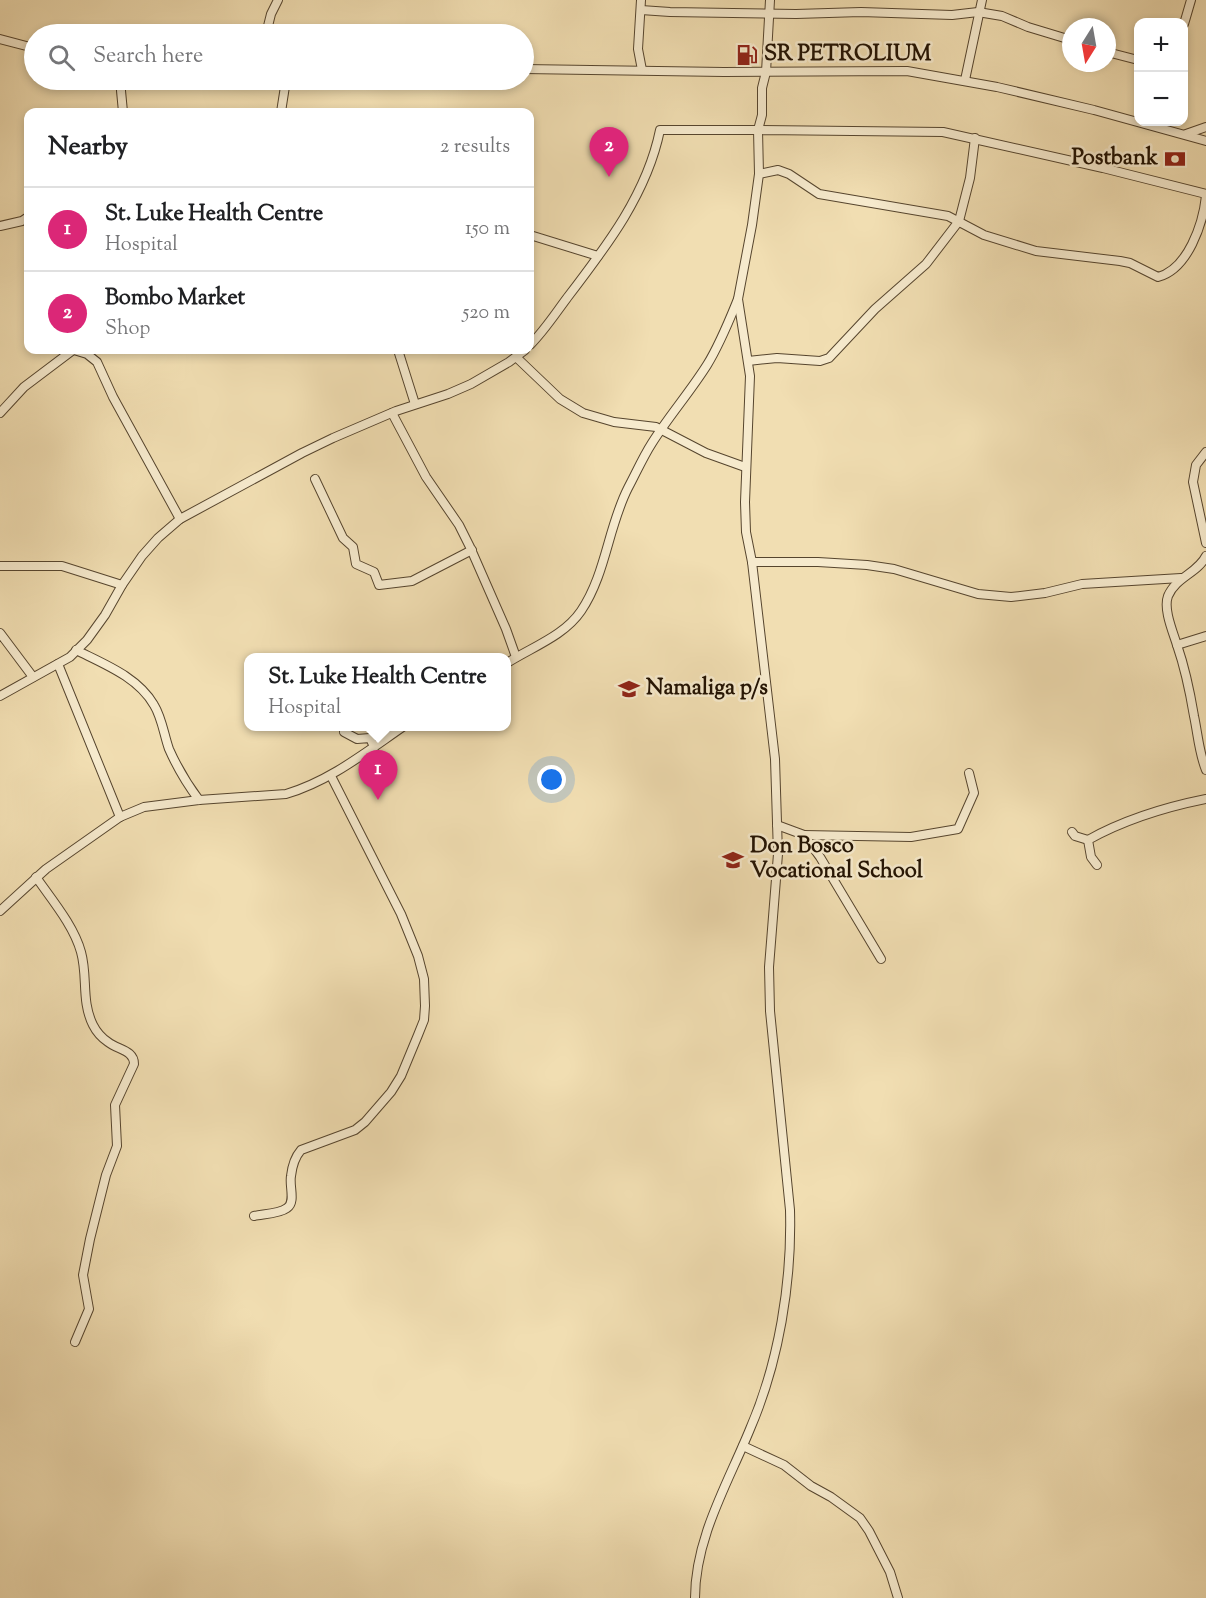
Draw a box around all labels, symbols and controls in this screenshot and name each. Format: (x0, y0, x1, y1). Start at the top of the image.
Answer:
north arrow (1062, 18, 1116, 72)
map controls (1134, 18, 1188, 126)
button: + (1134, 18, 1188, 72)
search box (24, 24, 534, 90)
place label: SR PETROLIUM (764, 39, 932, 71)
icon: search (45, 41, 78, 74)
text: Search here (93, 41, 203, 73)
fuel station icon: SR PETROLIUM (735, 43, 759, 67)
button: − (1134, 72, 1188, 126)
pin: 2 (590, 128, 628, 177)
text: Nearby (48, 129, 128, 166)
text: 2 results (440, 133, 510, 162)
place label: Postbank (1071, 143, 1158, 175)
bank icon: Postbank (1163, 147, 1187, 171)
text: St. Luke Health Centre (105, 199, 323, 231)
text: 1 (64, 215, 71, 244)
text: 150 m (465, 215, 510, 244)
text: Hospital (105, 231, 178, 260)
text: Bombo Market (105, 283, 245, 315)
text: 2 (63, 299, 72, 328)
text: 520 m (462, 299, 510, 328)
text: Shop (105, 315, 150, 344)
popup (244, 653, 511, 731)
text: St. Luke Health Centre (268, 662, 487, 694)
place label: Namaliga p/s (646, 673, 768, 705)
school or university icon: Namaliga p/s (617, 677, 641, 701)
text: Hospital (268, 694, 341, 723)
pin: 1 (358, 750, 398, 800)
your location (537, 765, 566, 794)
place label: Don Bosco Vocational School (750, 831, 924, 888)
school or university icon: Don Bosco Vocational School (721, 848, 745, 872)

